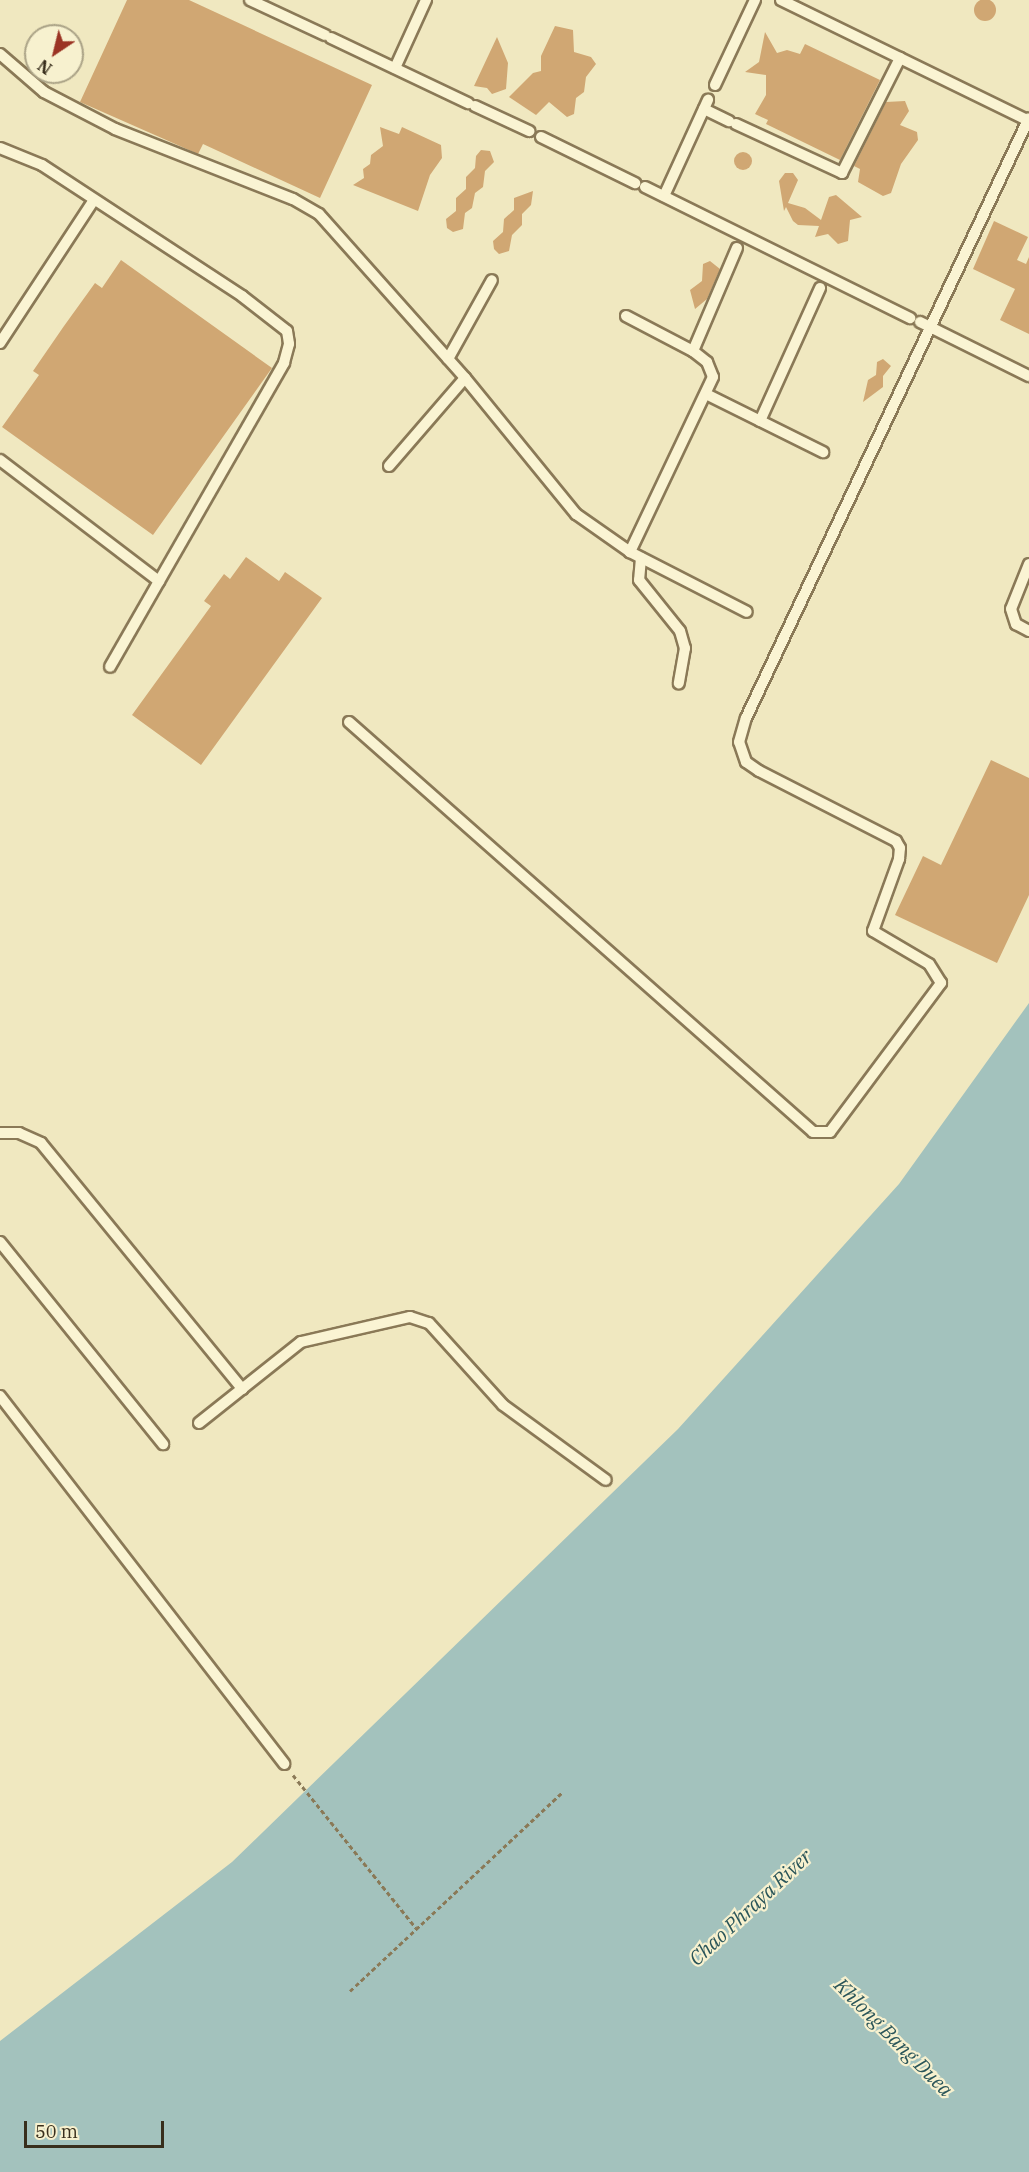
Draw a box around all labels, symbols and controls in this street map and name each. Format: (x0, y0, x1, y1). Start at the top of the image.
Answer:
north arrow (24, 24, 84, 84)
text: N (34, 55, 56, 79)
water label: Chao Phraya River (684, 1844, 816, 1970)
water label: Khlong Bang Duea (830, 1973, 958, 2101)
scale bar (27, 2109, 166, 2147)
text: 50 m (35, 2120, 78, 2143)

